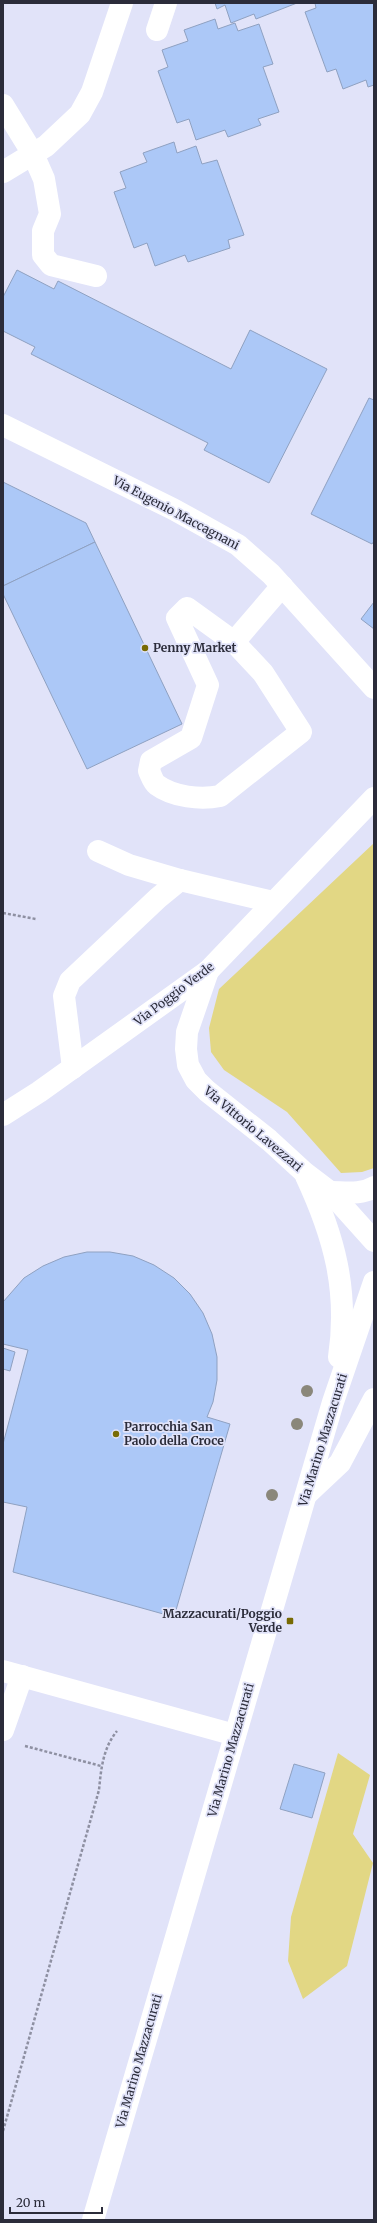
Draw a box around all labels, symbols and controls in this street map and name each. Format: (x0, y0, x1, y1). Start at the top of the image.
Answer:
street label: Via Eugenio Maccagnani (109, 472, 242, 552)
place label: Penny Market (153, 640, 237, 655)
marker: Penny Market (140, 643, 150, 653)
street label: Via Poggio Verde (130, 959, 217, 1029)
street label: Via Vittorio Lavezzari (200, 1082, 306, 1174)
street label: Via Marino Mazzacurati (295, 1371, 350, 1509)
place label: Parrocchia San Paolo della Croce (124, 1419, 224, 1448)
marker: Parrocchia San Paolo della Croce (111, 1429, 121, 1439)
place label: Mazzacurati/Poggio Verde (163, 1606, 282, 1635)
marker: Mazzacurati/Poggio Verde (285, 1616, 295, 1626)
street label: Via Marino Mazzacurati (204, 1681, 257, 1819)
street label: Via Marino Mazzacurati (112, 1992, 165, 2130)
scale bar (10, 2189, 102, 2215)
text: 20 m (16, 2195, 45, 2210)

